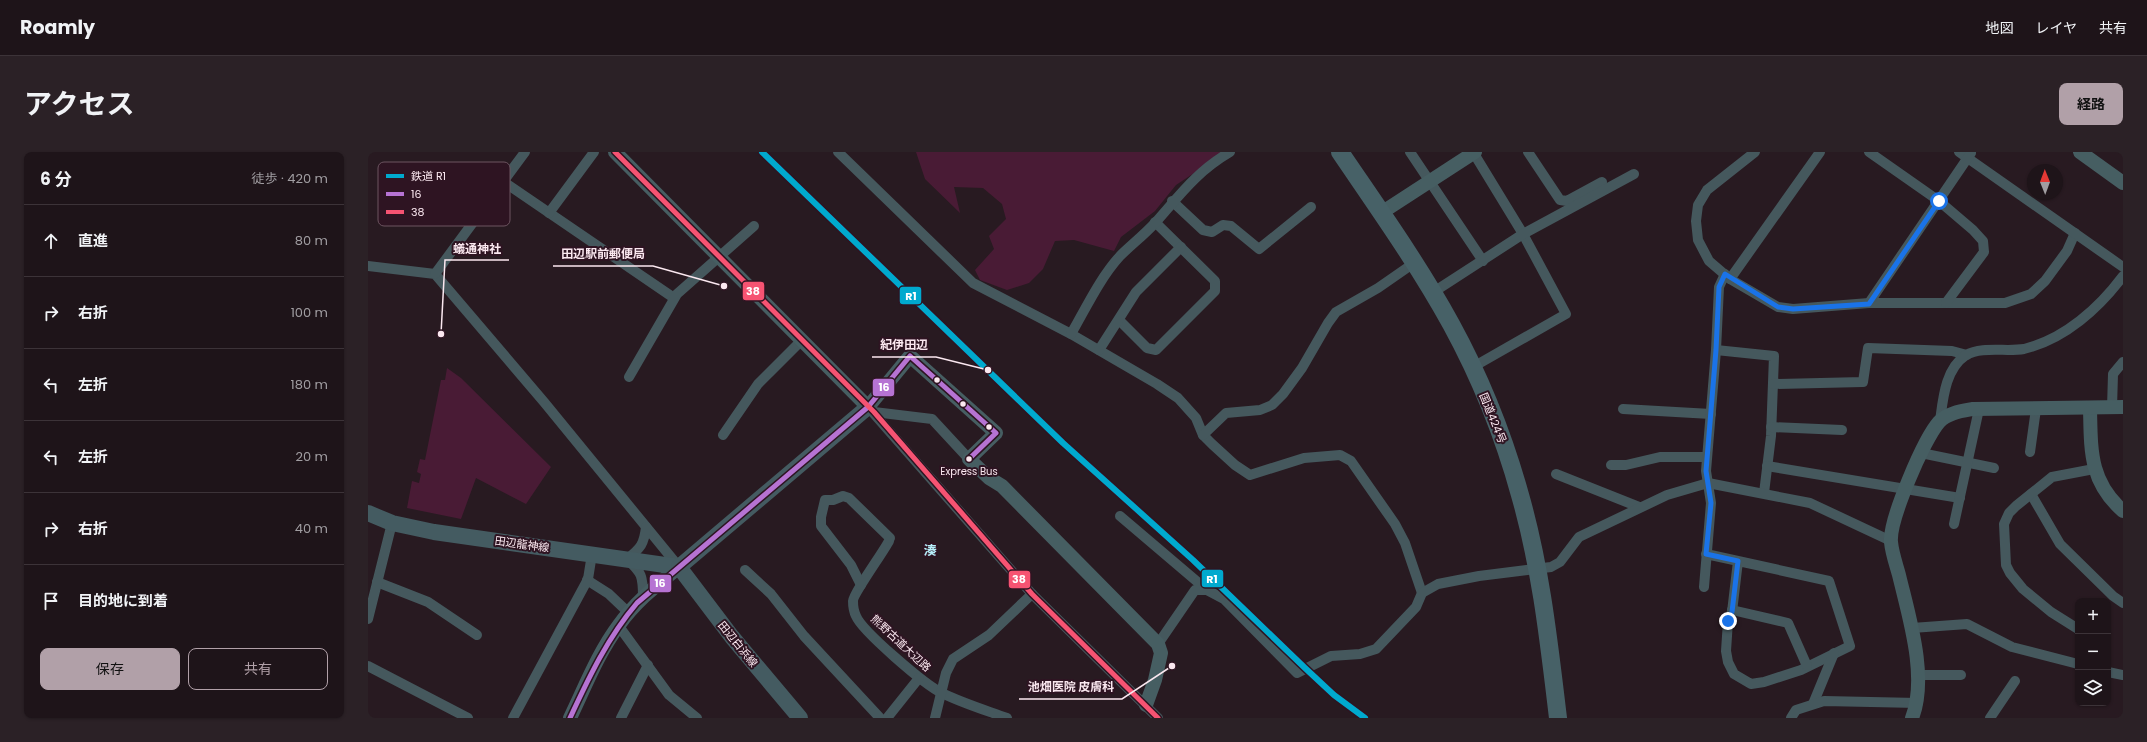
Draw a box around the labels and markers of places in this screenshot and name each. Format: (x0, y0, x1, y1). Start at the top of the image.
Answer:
callout: 蟻通神社 (445, 236, 509, 260)
callout: 田辺駅前郵便局 (553, 242, 653, 266)
callout: 紀伊田辺 (872, 333, 936, 357)
unlabelled marker (932, 375, 942, 385)
unlabelled marker (958, 399, 968, 409)
unlabelled marker (984, 422, 994, 432)
marker: Express Bus (964, 454, 974, 464)
place label: Express Bus (940, 464, 998, 479)
callout: 池畑医院 皮膚科 (1019, 675, 1122, 699)

